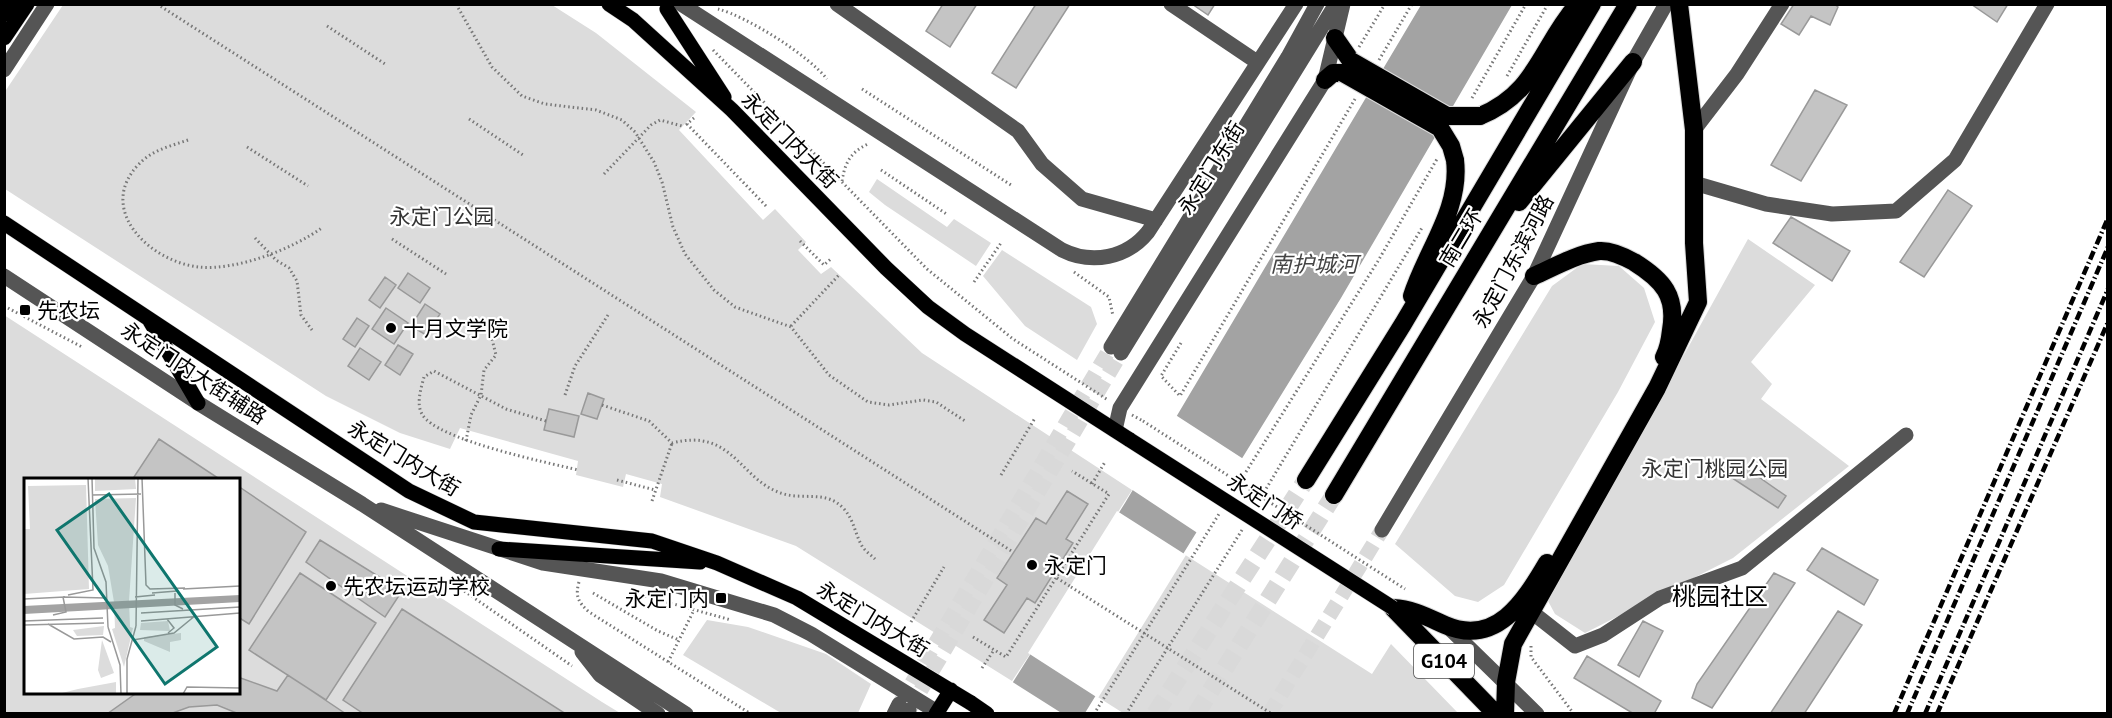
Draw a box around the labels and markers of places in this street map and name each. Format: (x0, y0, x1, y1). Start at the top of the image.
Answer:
place label: 先农坛 (37, 297, 100, 324)
marker: 先农坛 (18, 303, 32, 317)
place label: 十月文学院 (403, 315, 508, 342)
marker: 十月文学院 (384, 321, 398, 335)
place label: 永定门 (1044, 552, 1107, 579)
marker: 永定门 (1025, 558, 1039, 572)
place label: 先农坛运动学校 (343, 573, 490, 600)
marker: 先农坛运动学校 (324, 579, 338, 593)
place label: 永定门内 (625, 585, 709, 612)
marker: 永定门内 (714, 591, 728, 605)

